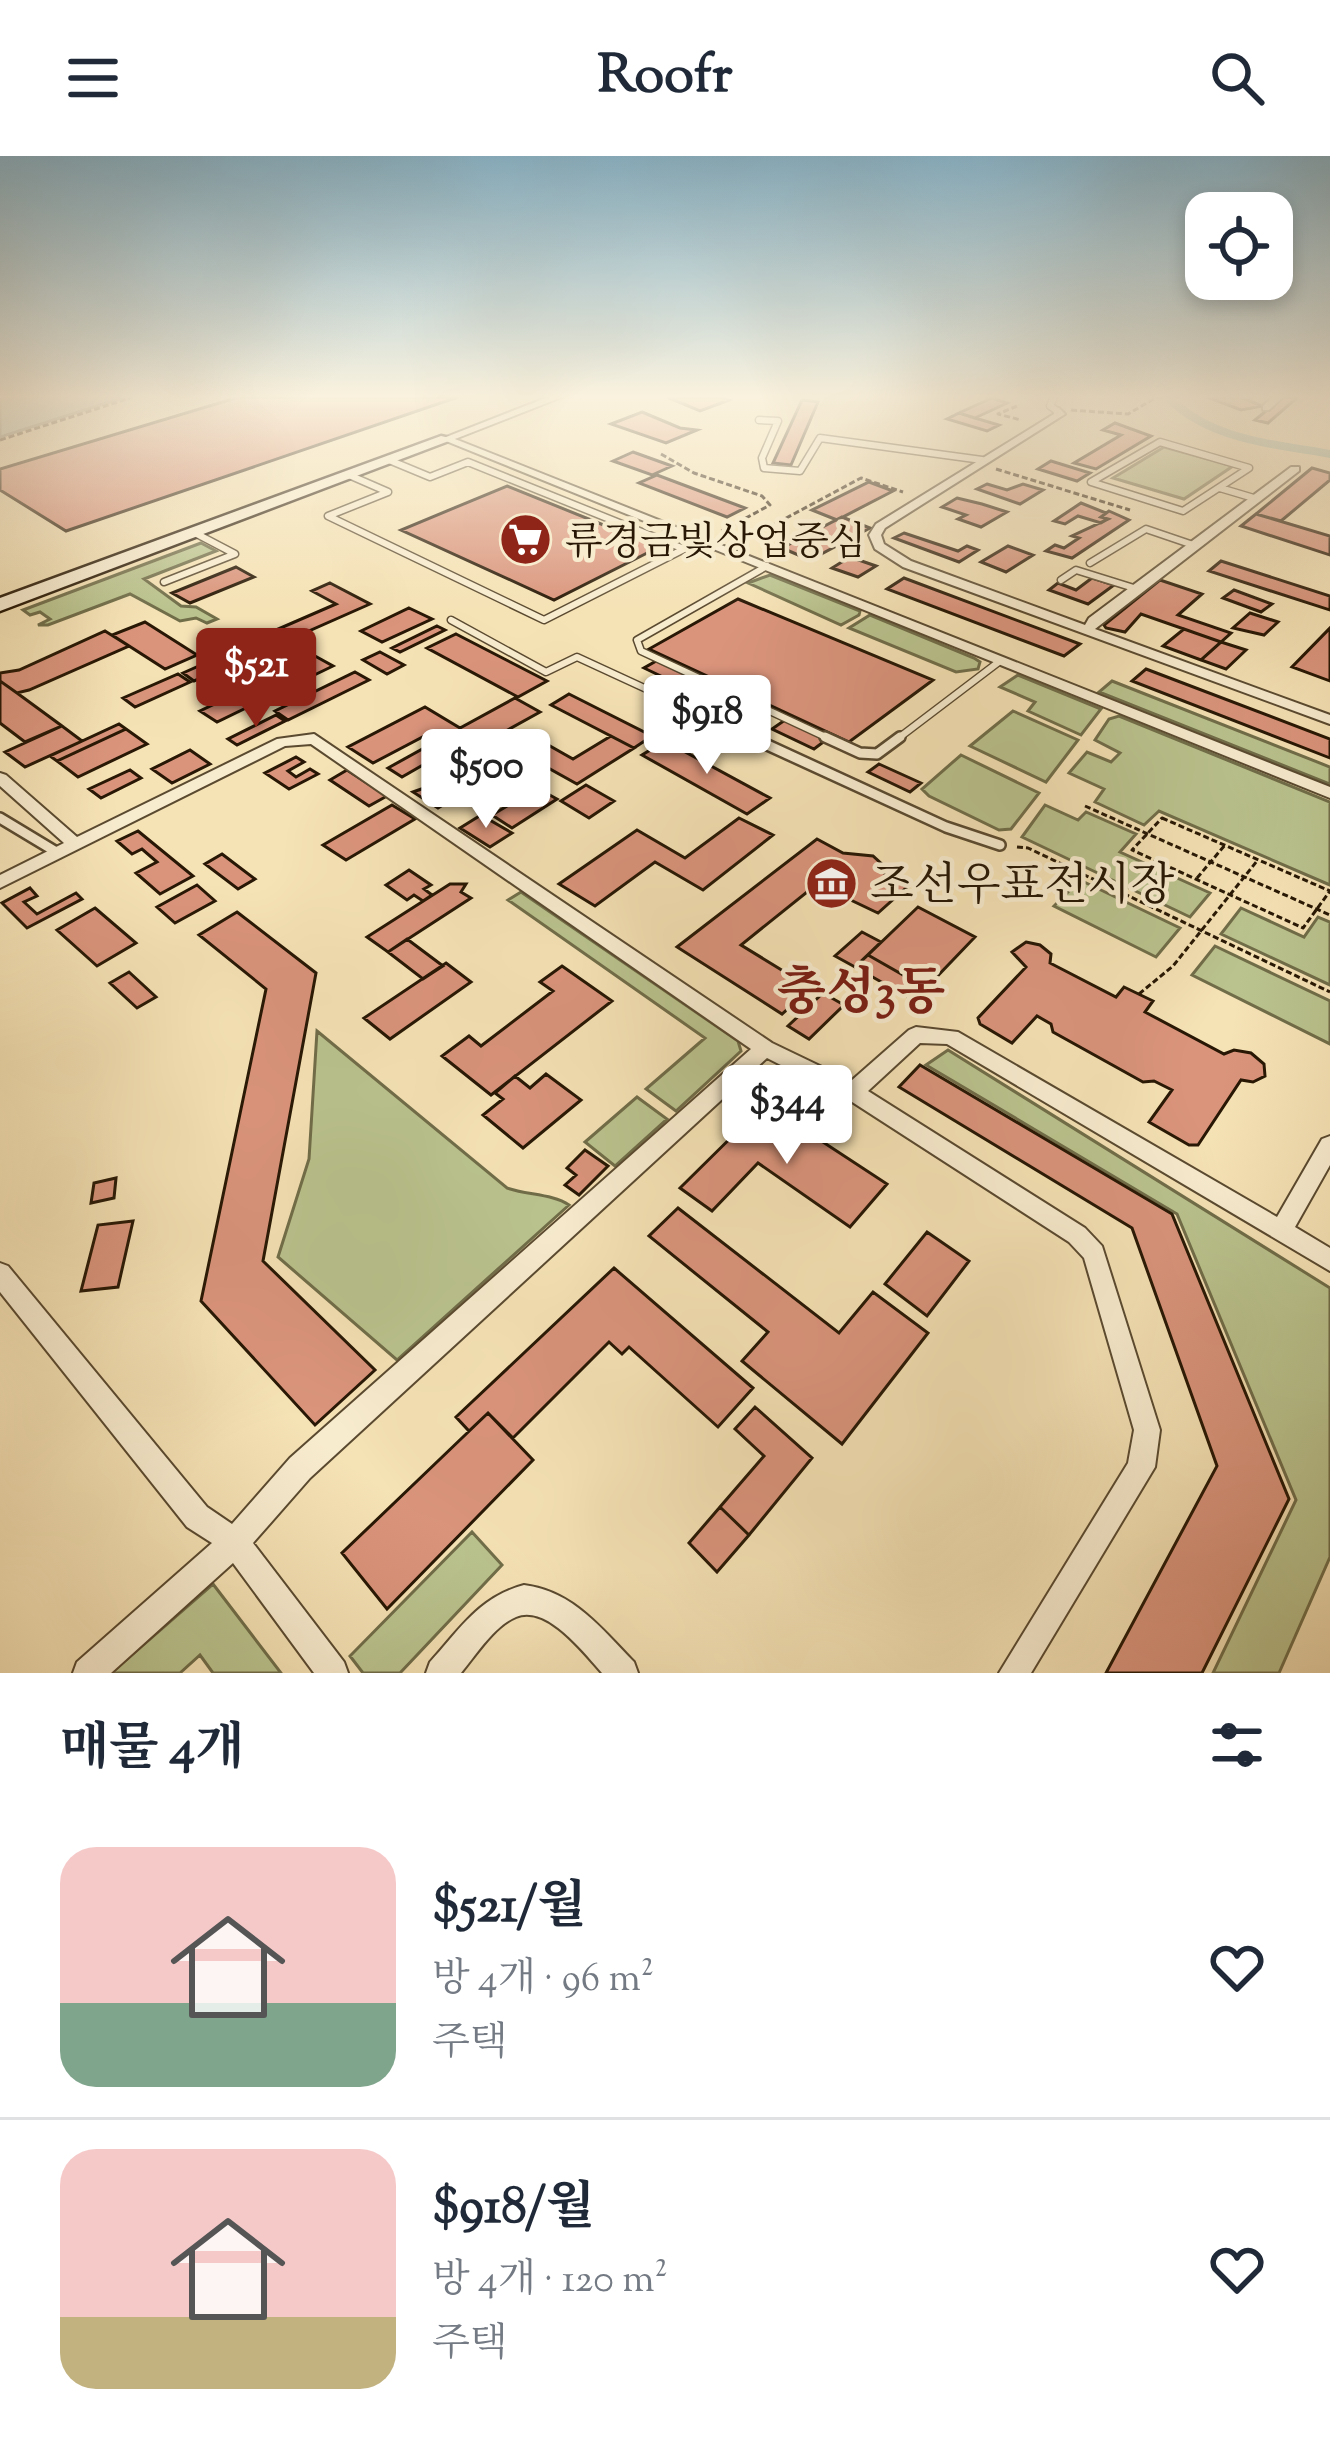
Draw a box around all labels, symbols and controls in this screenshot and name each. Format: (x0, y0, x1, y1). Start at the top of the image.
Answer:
text: Roofr (597, 39, 733, 117)
icon: menu (60, 45, 126, 111)
icon: search (1204, 45, 1270, 111)
map controls (1185, 192, 1293, 300)
button: locate (1185, 192, 1293, 300)
supermarket icon: 류경금빛상업중심 (498, 512, 554, 568)
place label: 류경금빛상업중심 (565, 517, 866, 573)
pin: $521 (185, 628, 327, 730)
text: $521 (223, 639, 289, 695)
pin: $918 (636, 675, 778, 777)
text: $918 (671, 686, 743, 742)
pin: $500 (415, 729, 557, 831)
text: $500 (448, 740, 524, 796)
museum icon: 조선우표전시장 (803, 855, 859, 911)
place label: 조선우표전시장 (870, 856, 1175, 921)
district label: 충성3동 (777, 959, 945, 1032)
pin: $344 (716, 1065, 858, 1167)
text: $344 (749, 1076, 825, 1132)
icon: filters (1204, 1712, 1270, 1778)
text: 매물 4개 (60, 1714, 244, 1787)
text: $521/월 (432, 1872, 587, 1945)
icon: home (156, 1895, 300, 2039)
icon: heart (1204, 1934, 1270, 2000)
text: 방 4개 · 96 m² (432, 1953, 654, 2009)
text: 주택 (432, 2017, 507, 2073)
text: $918/월 (432, 2173, 595, 2246)
icon: home (156, 2197, 300, 2341)
icon: heart (1204, 2236, 1270, 2302)
text: 방 4개 · 120 m² (432, 2254, 668, 2310)
text: 주택 (432, 2318, 507, 2374)

